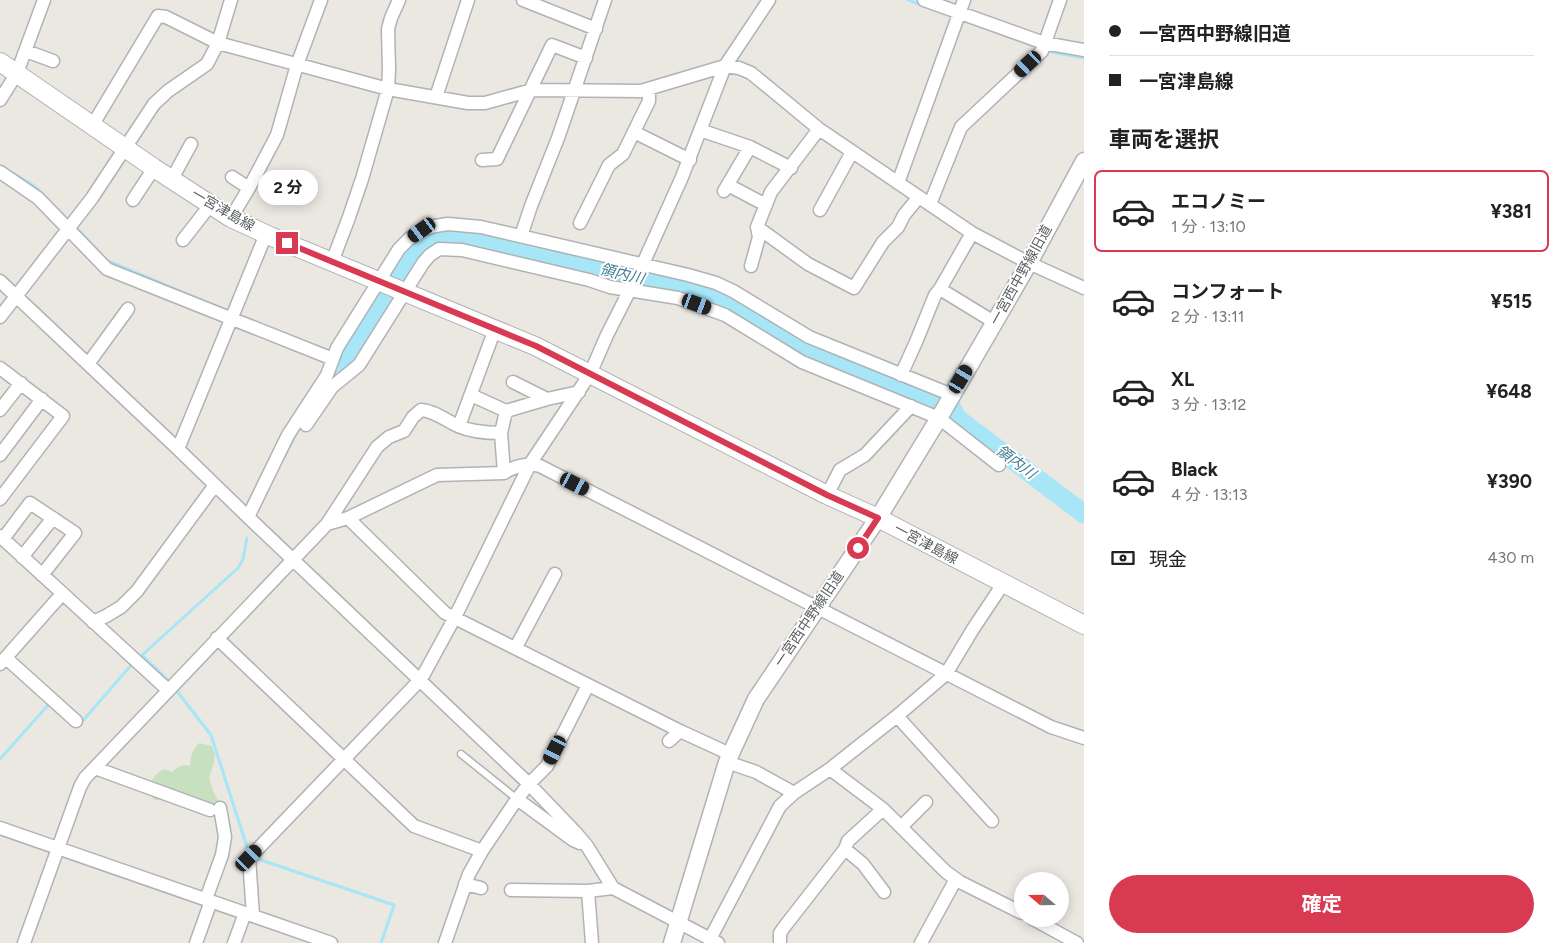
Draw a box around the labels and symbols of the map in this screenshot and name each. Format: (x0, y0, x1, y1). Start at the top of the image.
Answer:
car (1011, 48, 1044, 80)
callout: 2 分 (257, 170, 317, 206)
street label: 一宮津島線 (188, 185, 258, 235)
car (405, 215, 438, 245)
street label: 一宮西中野線旧道 (986, 222, 1056, 328)
route end (276, 232, 298, 254)
water label: 領内川 (598, 260, 648, 288)
car (680, 292, 713, 316)
car (946, 362, 975, 396)
water label: 領内川 (993, 441, 1041, 484)
car (558, 471, 591, 497)
street label: 一宮津島線 (891, 520, 961, 568)
route start (847, 537, 869, 559)
street label: 一宮西中野線旧道 (771, 568, 847, 670)
car (541, 733, 568, 767)
car (233, 842, 264, 874)
north arrow (1014, 872, 1069, 928)

